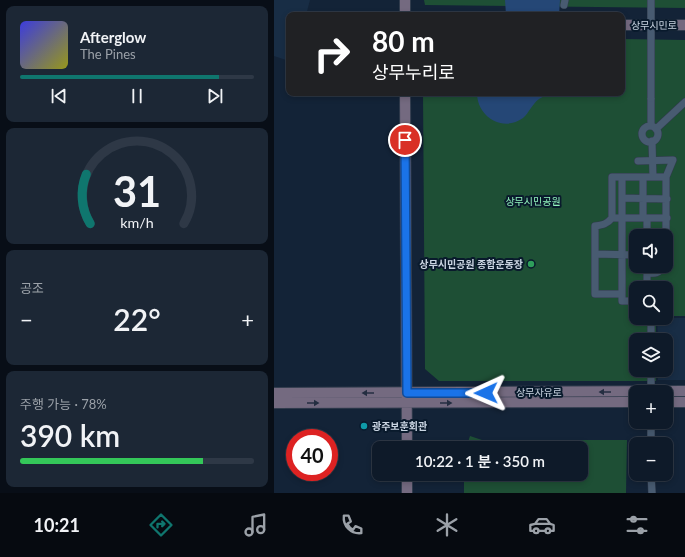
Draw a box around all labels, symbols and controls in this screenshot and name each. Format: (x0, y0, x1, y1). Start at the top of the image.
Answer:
street label: 상무시민로 (631, 19, 677, 31)
text: 80 m (372, 24, 435, 58)
text: Afterglow (80, 28, 146, 46)
icon: right (306, 28, 358, 80)
text: The Pines (80, 46, 136, 62)
text: 상무누리로 (372, 61, 455, 83)
icon: previous (48, 85, 70, 107)
icon: pause (126, 85, 148, 107)
icon: next (204, 85, 226, 107)
pin (388, 123, 422, 157)
icon: arrive (394, 129, 416, 151)
text: 31 (113, 165, 161, 215)
park label: 상무시민공원 (505, 195, 561, 207)
text: km/h (120, 213, 154, 230)
map controls (629, 229, 673, 481)
button: sound (629, 229, 673, 273)
place label: 상무시민공원 종합운동장 (419, 258, 523, 270)
marker: 상무시민공원 종합운동장 (526, 259, 536, 269)
text: 공조 (20, 280, 44, 296)
button: search (629, 281, 673, 325)
text: 22° (113, 301, 161, 337)
text: − (20, 306, 33, 333)
text: + (241, 306, 254, 333)
button: layers (629, 333, 673, 377)
position arrow (465, 372, 507, 414)
button: + (629, 385, 673, 429)
street label: 상무자유로 (516, 386, 562, 398)
one-way arrow (598, 389, 611, 395)
one-way arrow (361, 390, 374, 396)
text: 주행 가능 · 78% (20, 396, 107, 412)
one-way arrow (307, 400, 320, 406)
one-way arrow (440, 400, 453, 406)
text: 390 km (20, 417, 120, 453)
place label: 광주보훈회관 (372, 420, 427, 432)
marker: 광주보훈회관 (359, 421, 369, 431)
speed limit sign: 40 (286, 429, 338, 481)
button: − (629, 437, 673, 481)
text: 10:22 · 1 분 · 350 m (415, 452, 545, 470)
icon: directions (147, 511, 175, 539)
icon: music (242, 511, 270, 539)
icon: phone (338, 511, 366, 539)
icon: climate (433, 511, 461, 539)
icon: car (528, 511, 556, 539)
icon: filters (623, 511, 651, 539)
text: 10:21 (34, 514, 80, 536)

